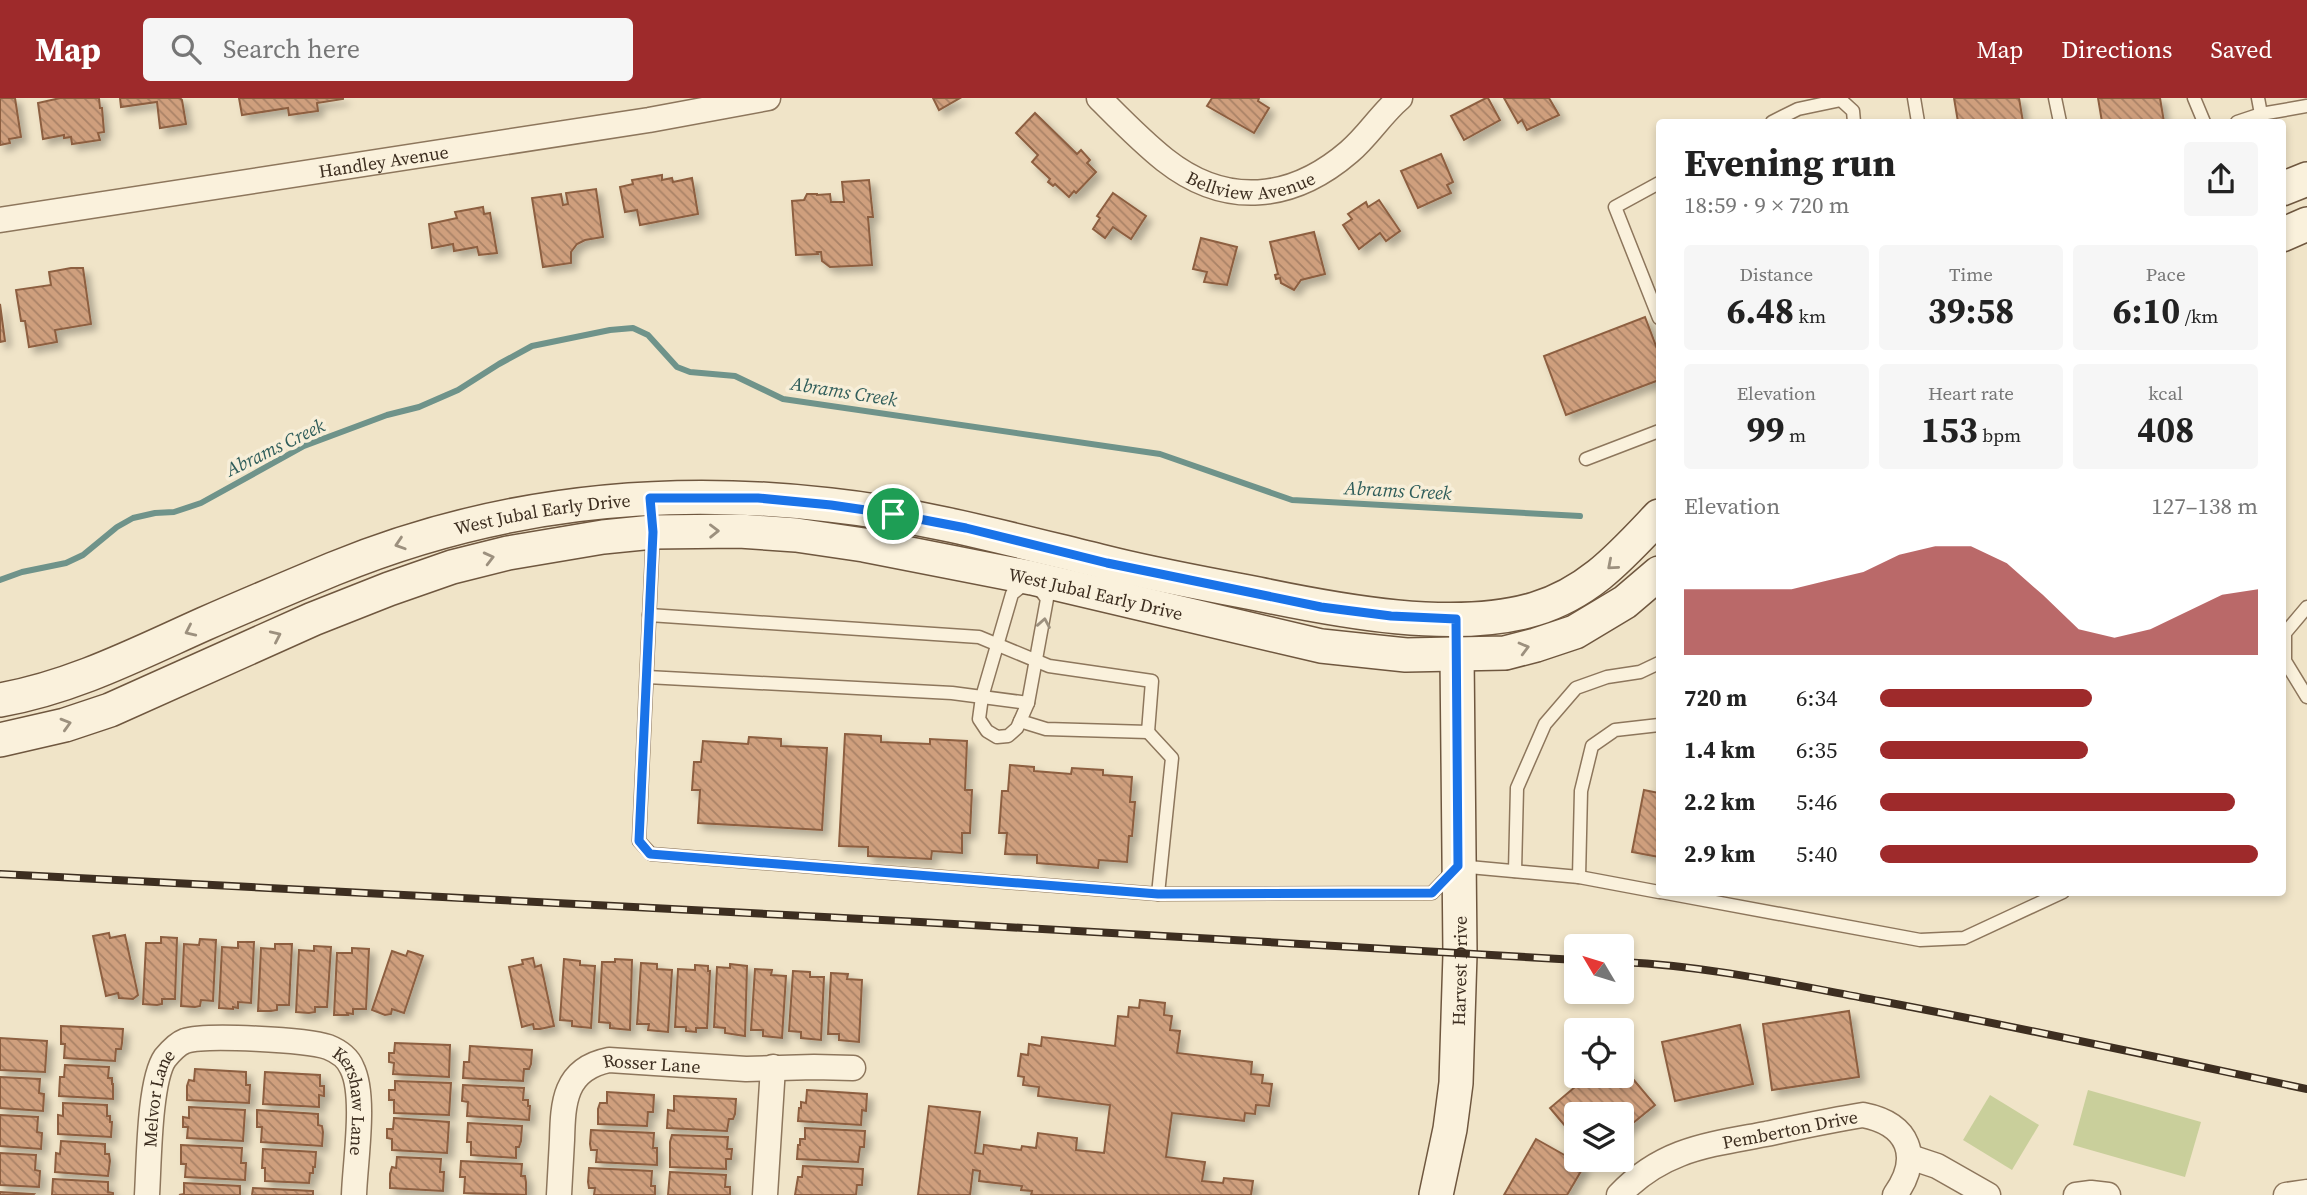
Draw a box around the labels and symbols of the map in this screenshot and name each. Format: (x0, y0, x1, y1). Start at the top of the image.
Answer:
street label: Handley Avenue (317, 139, 450, 183)
street label: Bellview Avenue (1182, 164, 1319, 205)
water label: Abrams Creek (788, 370, 899, 412)
water label: Abrams Creek (220, 412, 329, 483)
water label: Abrams Creek (1343, 474, 1452, 506)
pin (863, 484, 923, 544)
street label: West Jubal Early Drive (451, 487, 631, 540)
one-way arrow (710, 523, 720, 539)
one-way arrow (395, 536, 407, 550)
one-way arrow (483, 552, 495, 566)
one-way arrow (1607, 557, 1620, 569)
street label: West Jubal Early Drive (1006, 561, 1185, 626)
one-way arrow (1036, 617, 1051, 629)
one-way arrow (185, 623, 197, 637)
one-way arrow (269, 630, 281, 644)
one-way arrow (1518, 642, 1530, 656)
one-way arrow (60, 718, 72, 732)
street label: Harvest Drive (1445, 916, 1473, 1026)
north arrow (1564, 934, 1634, 1004)
street label: Kershaw Lane (328, 1040, 372, 1157)
street label: Melvor Lane (137, 1043, 180, 1148)
street label: Rosser Lane (600, 1047, 701, 1078)
street label: Pemberton Drive (1720, 1104, 1860, 1154)

